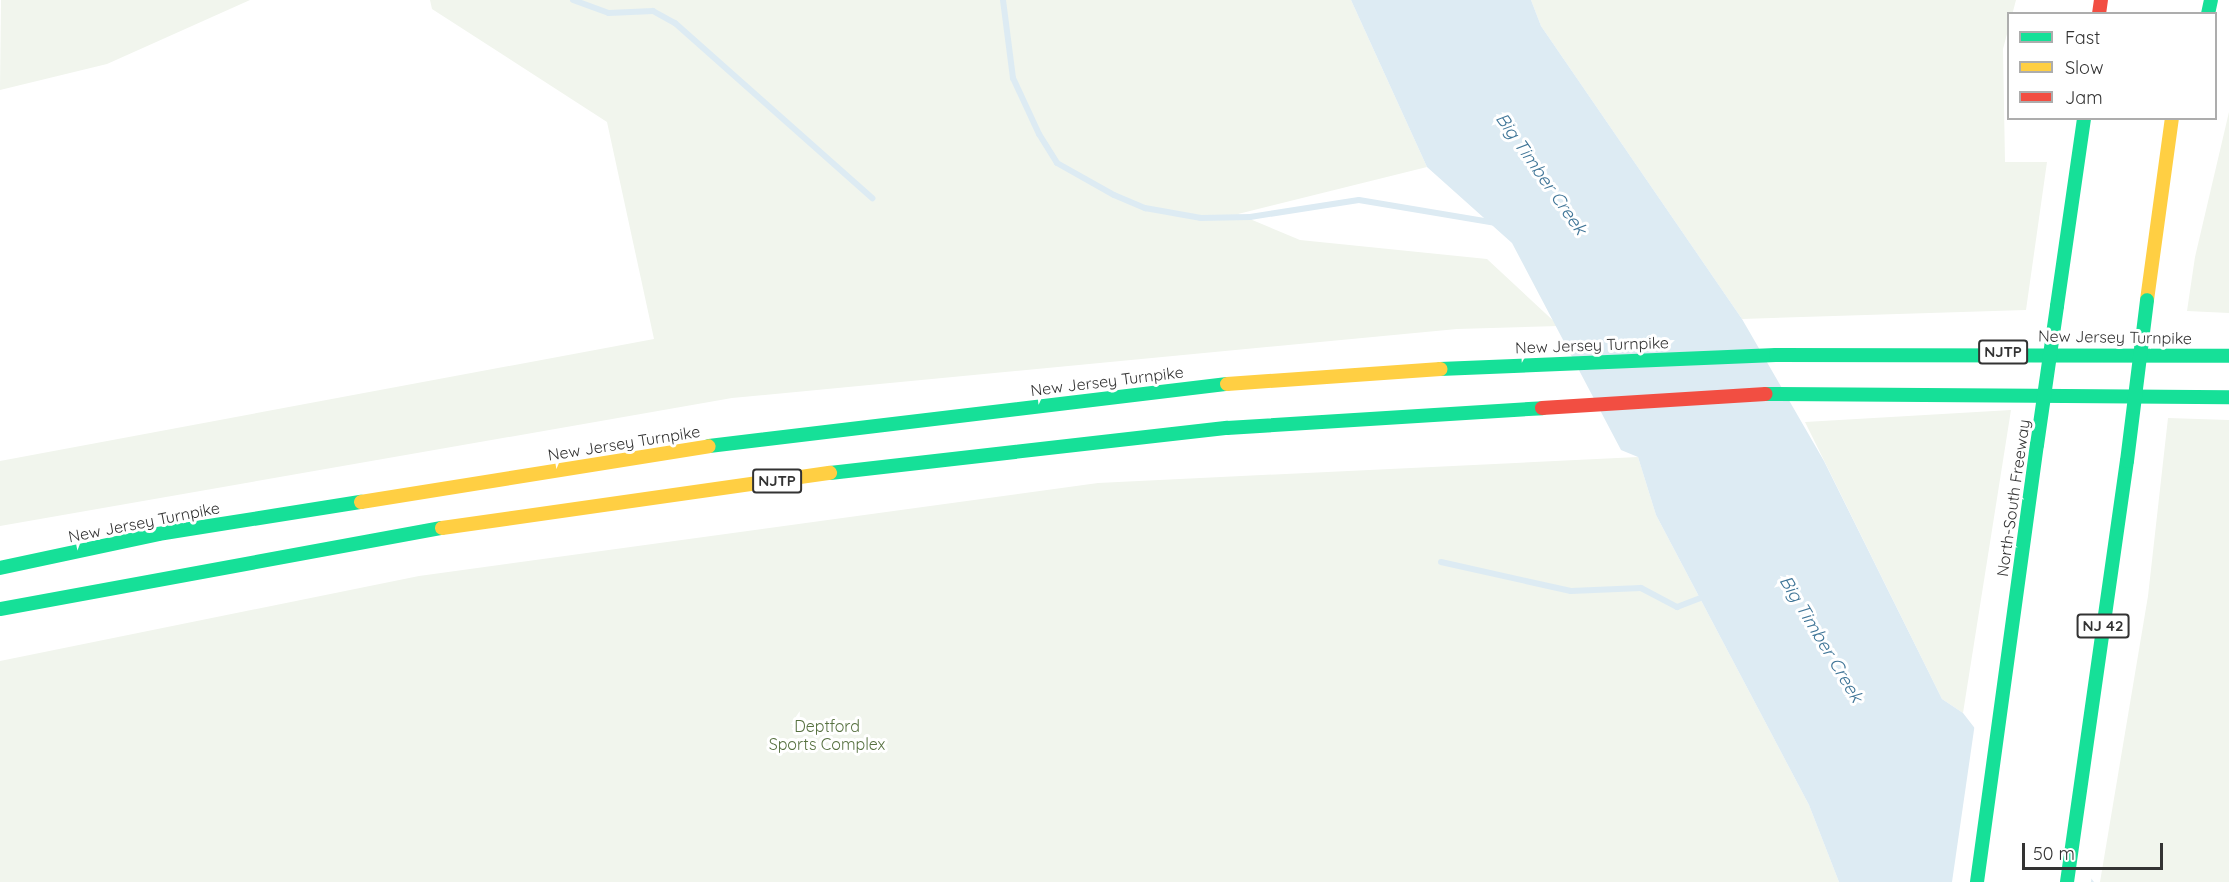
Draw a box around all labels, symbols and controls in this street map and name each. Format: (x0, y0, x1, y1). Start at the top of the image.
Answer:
legend (2007, 12, 2217, 120)
text: Fast (2065, 26, 2100, 49)
text: Slow (2065, 56, 2103, 79)
text: Jam (2065, 86, 2103, 109)
water label: Big Timber Creek (1491, 109, 1591, 239)
street label: New Jersey Turnpike (2038, 326, 2192, 348)
street label: New Jersey Turnpike (1515, 333, 1669, 357)
road number: NJTP (1978, 340, 2028, 364)
street label: New Jersey Turnpike (1029, 362, 1185, 400)
street label: North-South Freeway (1992, 418, 2034, 578)
street label: New Jersey Turnpike (546, 421, 702, 465)
road number: NJTP (752, 469, 802, 493)
street label: New Jersey Turnpike (67, 498, 221, 546)
water label: Big Timber Creek (1775, 572, 1867, 706)
road number: NJ 42 (2076, 614, 2130, 638)
park label: Deptford Sports Complex (769, 716, 885, 754)
scale bar (2025, 831, 2166, 869)
text: 50 m (2033, 842, 2075, 865)

